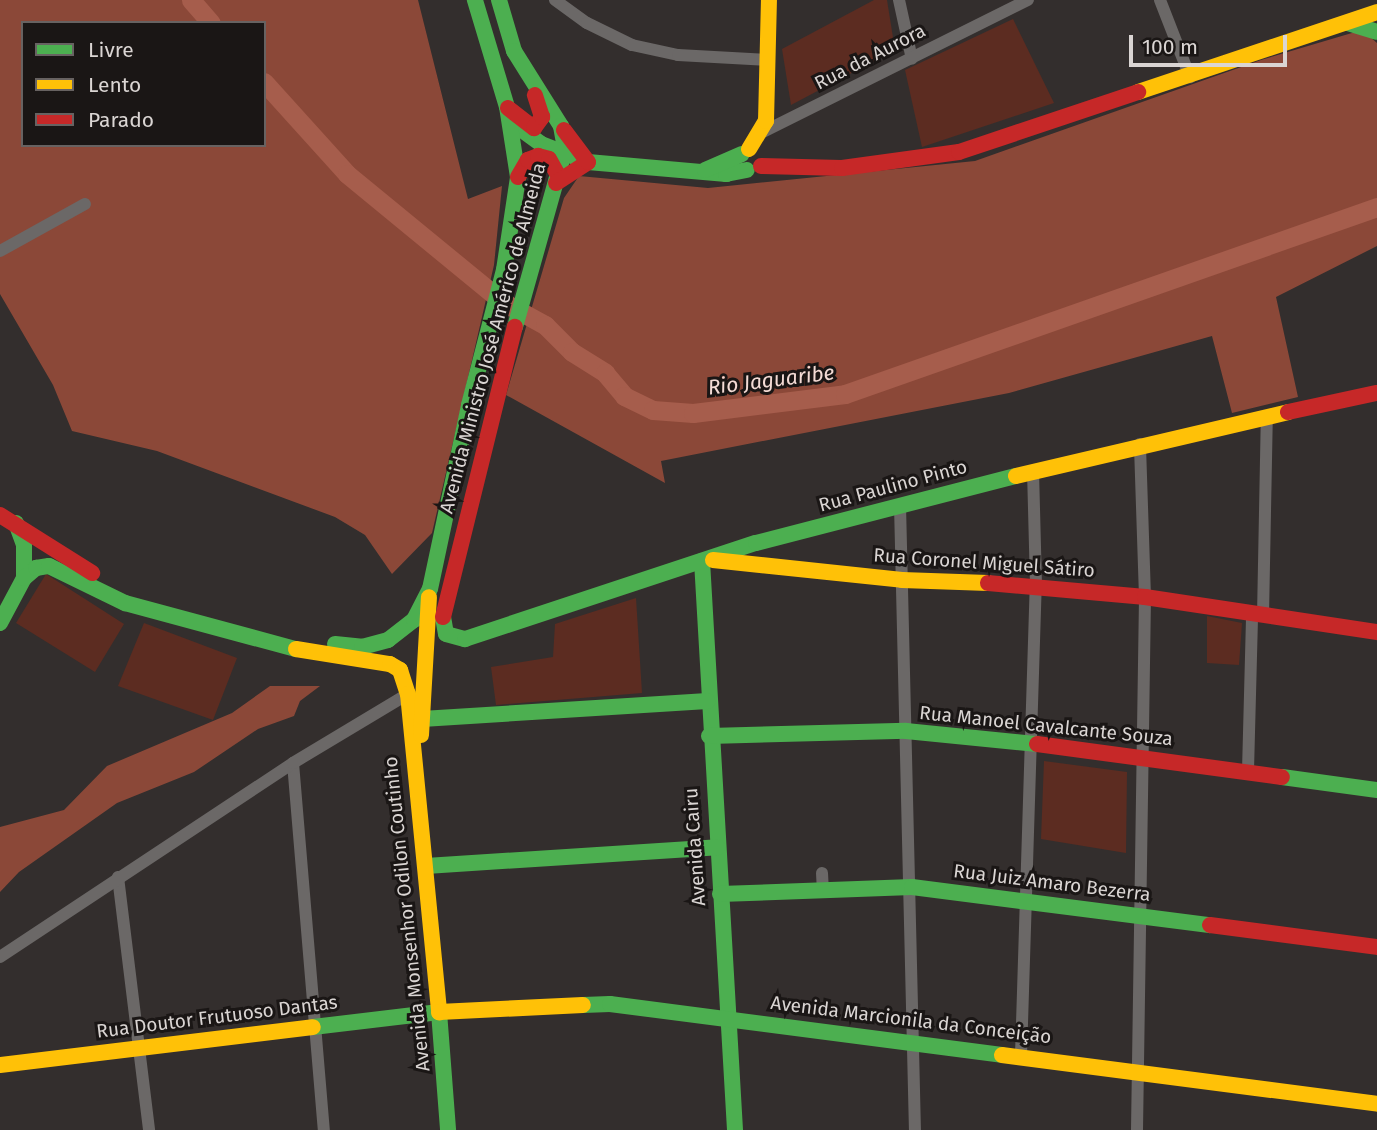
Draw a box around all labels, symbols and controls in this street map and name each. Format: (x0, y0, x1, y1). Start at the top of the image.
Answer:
street label: Rua da Aurora (811, 19, 929, 95)
legend (21, 21, 266, 147)
scale bar (1132, 21, 1290, 65)
text: 100 m (1142, 34, 1198, 60)
text: Livre (88, 37, 134, 63)
text: Lento (88, 72, 141, 98)
text: Parado (88, 107, 154, 133)
street label: Avenida Ministro José Américo de Almeida (435, 160, 551, 516)
water label: Rio Jaguaribe (706, 360, 836, 400)
street label: Rua Paulino Pinto (816, 455, 970, 517)
street label: Rua Coronel Miguel Sátiro (873, 544, 1095, 582)
street label: Rua Manoel Cavalcante Souza (918, 701, 1174, 751)
street label: Avenida Monsenhor Odilon Coutinho (379, 756, 435, 1072)
street label: Avenida Cairu (680, 787, 710, 907)
street label: Rua Juiz Amaro Bezerra (952, 860, 1152, 906)
street label: Rua Doutor Frutuoso Dantas (95, 991, 339, 1043)
street label: Avenida Marcionila da Conceição (769, 991, 1053, 1049)

